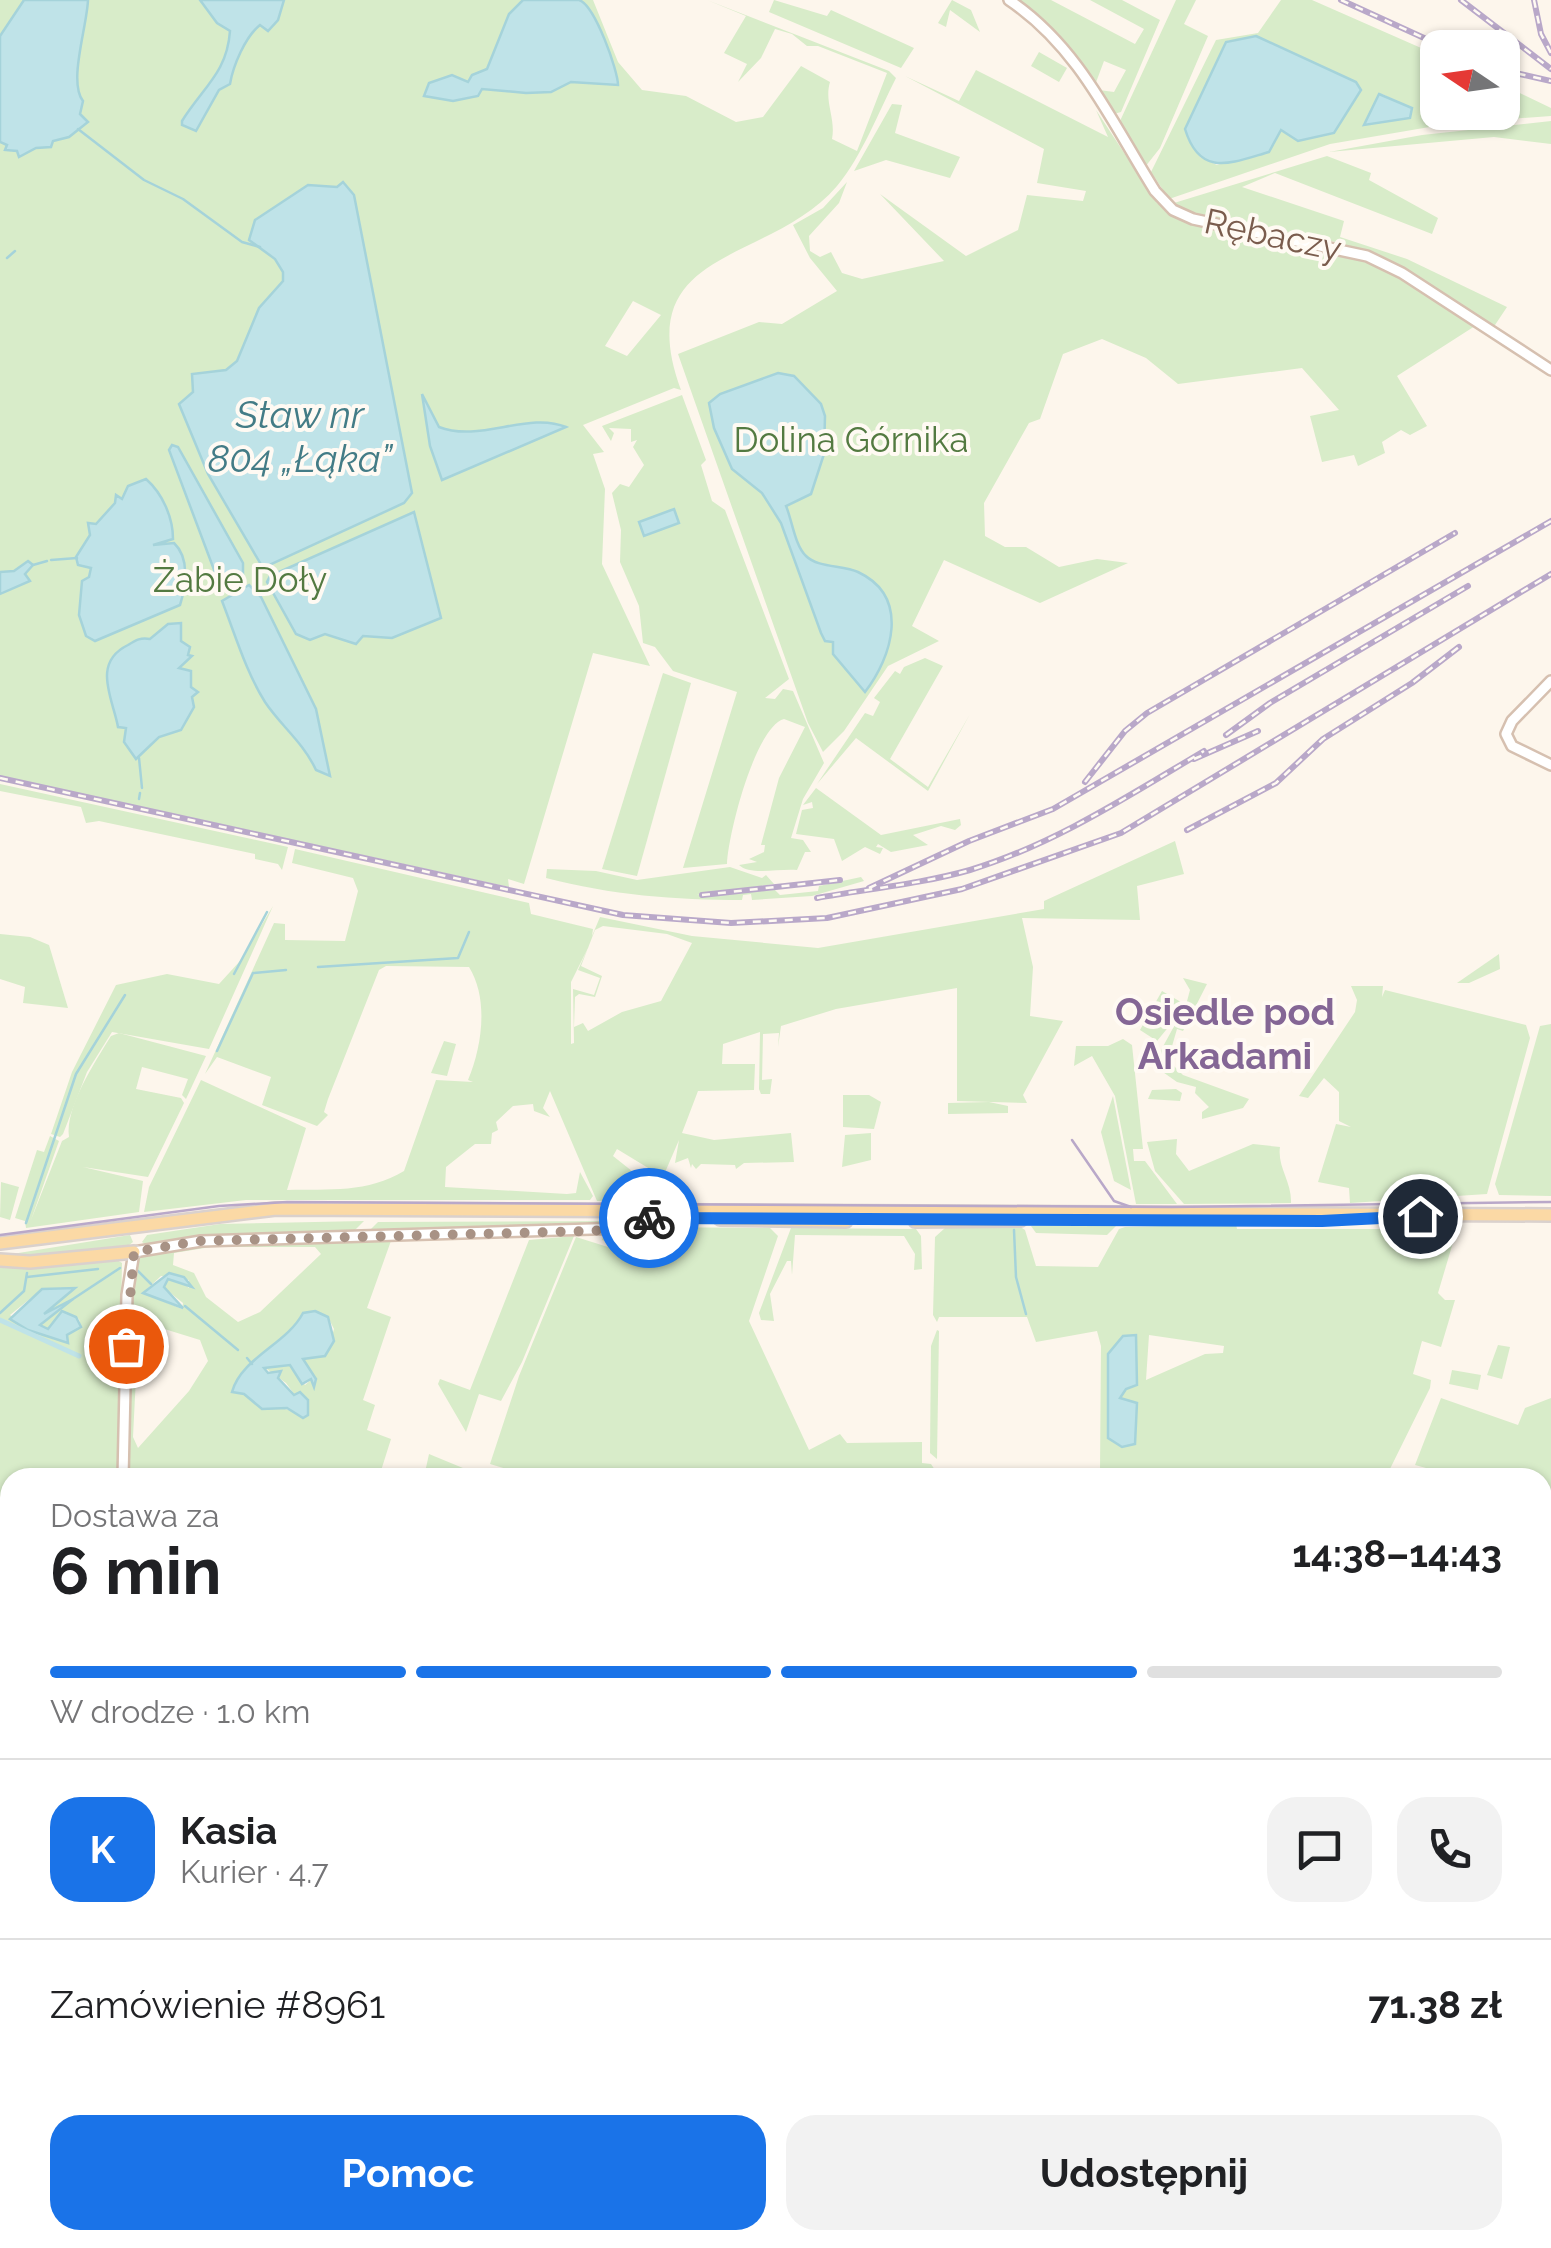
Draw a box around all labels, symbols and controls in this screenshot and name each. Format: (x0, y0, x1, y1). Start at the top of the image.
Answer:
north arrow (1420, 30, 1520, 130)
map controls (1420, 30, 1520, 130)
street label: Rębaczy (1201, 200, 1345, 269)
water label: Staw nr 804 „Łąka” (208, 392, 394, 481)
park label: Dolina Górnika (733, 419, 969, 460)
park label: Żabie Doły (153, 559, 327, 600)
district label: Osiedle pod Arkadami (1115, 989, 1335, 1078)
courier (599, 1168, 699, 1268)
pin (1378, 1174, 1463, 1259)
icon: home (1393, 1189, 1448, 1244)
icon: bike (622, 1191, 677, 1246)
pin (84, 1304, 169, 1389)
icon: bag (99, 1319, 154, 1374)
text: Dostawa za (50, 1497, 219, 1534)
text: 14:38–14:43 (1292, 1531, 1502, 1576)
text: 6 min (50, 1533, 221, 1609)
text: W drodze · 1.0 km (50, 1693, 310, 1730)
button: chat (1267, 1797, 1372, 1902)
button: phone (1397, 1797, 1502, 1902)
text: Kasia (180, 1808, 277, 1853)
text: K (90, 1827, 115, 1872)
text: Kurier · 4.7 (180, 1853, 329, 1890)
text: Zamówienie #8961 (50, 1982, 385, 2027)
text: 71.38 zł (1368, 1982, 1502, 2027)
button: Pomoc (50, 2115, 766, 2230)
button: Udostępnij (786, 2115, 1502, 2230)

